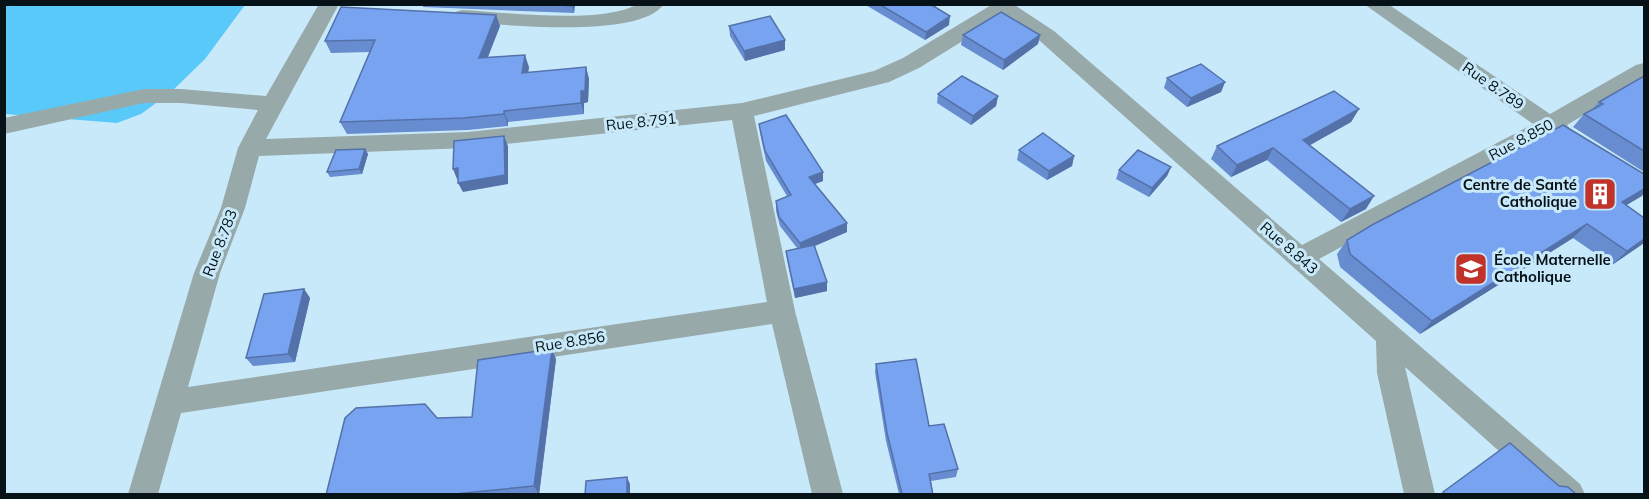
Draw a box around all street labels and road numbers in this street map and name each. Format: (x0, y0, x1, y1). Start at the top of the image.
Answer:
street label: Rue 8.789 (1459, 58, 1528, 114)
street label: Rue 8.791 (605, 108, 677, 135)
street label: Rue 8.850 (1485, 115, 1556, 165)
street label: Rue 8.783 (198, 206, 241, 279)
street label: Rue 8.843 (1256, 217, 1322, 278)
street label: Rue 8.856 (534, 327, 606, 356)

